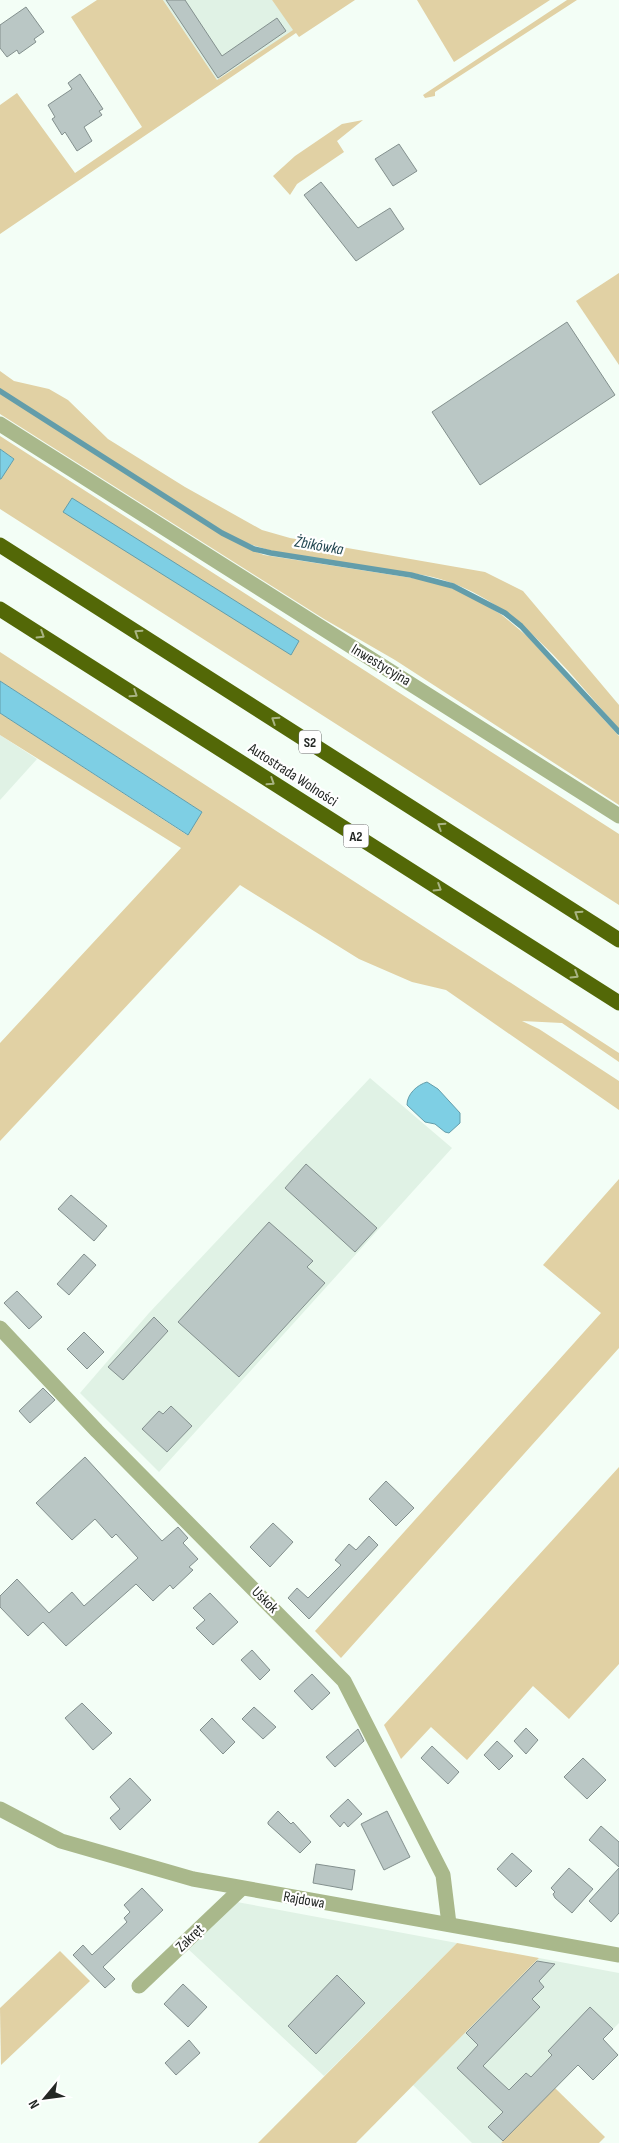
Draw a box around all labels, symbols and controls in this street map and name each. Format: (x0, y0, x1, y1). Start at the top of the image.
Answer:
water label: Żbikówka (292, 532, 345, 560)
one-way arrow (36, 628, 45, 638)
one-way arrow (134, 629, 143, 639)
street label: Inwestycyjna (348, 640, 414, 690)
one-way arrow (129, 688, 138, 697)
one-way arrow (271, 717, 280, 726)
road number: S2 (299, 730, 321, 754)
street label: Autostrada Wolności (244, 738, 342, 811)
one-way arrow (266, 775, 275, 785)
one-way arrow (437, 823, 446, 833)
road number: A2 (344, 824, 368, 848)
one-way arrow (433, 881, 442, 891)
one-way arrow (574, 911, 584, 920)
one-way arrow (570, 968, 579, 978)
street label: Uskok (248, 1583, 283, 1618)
street label: Rajdowa (282, 1887, 326, 1913)
street label: Zakręt (172, 1920, 208, 1956)
north arrow (20, 2073, 70, 2123)
text: N (25, 2097, 43, 2111)

